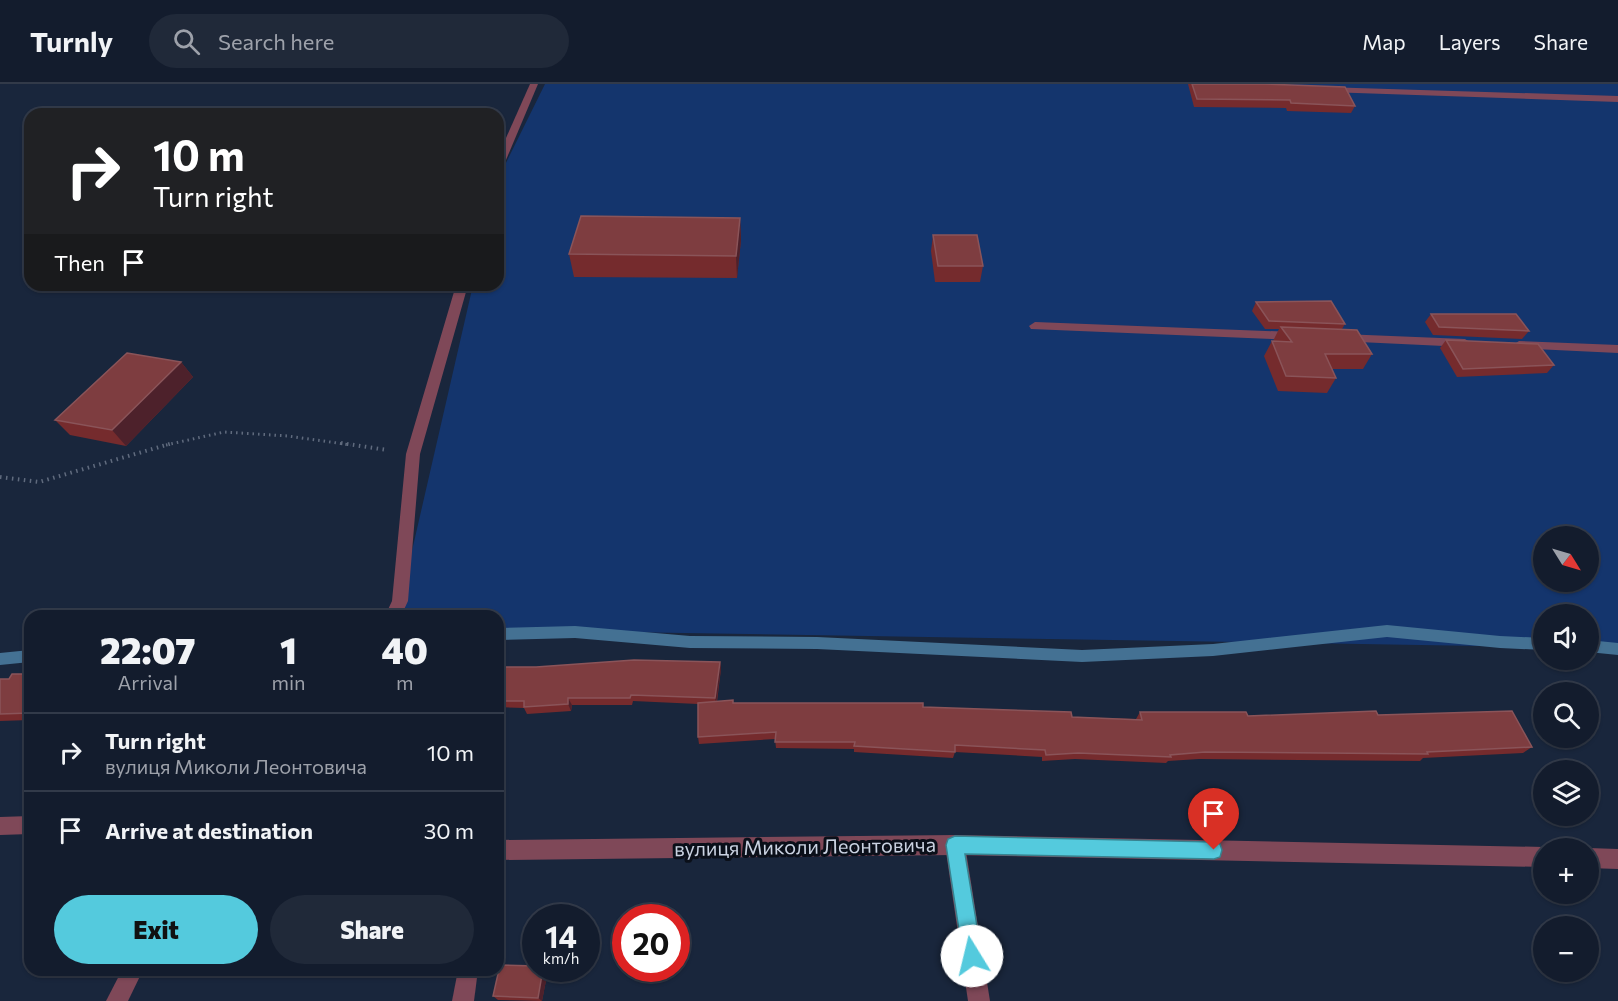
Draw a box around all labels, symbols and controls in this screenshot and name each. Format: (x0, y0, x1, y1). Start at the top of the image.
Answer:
search box (149, 14, 569, 68)
text: Turnly (30, 24, 113, 58)
icon: search (170, 25, 203, 58)
text: Search here (218, 28, 334, 55)
text: Map (1362, 29, 1406, 54)
text: Layers (1439, 29, 1501, 54)
text: Share (1534, 29, 1588, 54)
text: 10 m (153, 128, 245, 180)
icon: right (54, 132, 132, 210)
text: Turn right (153, 180, 273, 213)
icon: arrive (117, 246, 150, 279)
text: Then (54, 249, 105, 276)
north arrow (1533, 526, 1599, 592)
map controls (1533, 526, 1599, 982)
button: sound (1533, 604, 1599, 670)
text: 22:07 (100, 627, 196, 671)
text: 1 (280, 627, 297, 671)
text: 40 (381, 627, 428, 671)
text: Arrival (117, 670, 178, 694)
text: min (271, 670, 306, 694)
text: m (396, 670, 413, 694)
button: search (1533, 682, 1599, 748)
text: Turn right (105, 727, 206, 754)
icon: right (54, 736, 87, 769)
text: 10 m (427, 739, 474, 766)
text: вулиця Миколи Леонтовича (105, 754, 367, 778)
button: layers (1533, 760, 1599, 826)
pin (1188, 788, 1239, 850)
icon: arrive (1197, 797, 1230, 830)
icon: arrive (54, 814, 87, 847)
text: Arrive at destination (105, 817, 313, 844)
text: 30 m (424, 817, 474, 844)
street label: вулиця Миколи Леонтовича (674, 832, 936, 860)
button: + (1533, 838, 1599, 904)
button: Exit (54, 895, 258, 964)
button: Share (270, 895, 474, 964)
speed limit sign: 20 (612, 904, 690, 982)
button: − (1533, 916, 1599, 982)
text: 14 (545, 917, 577, 954)
position arrow (940, 924, 1004, 988)
text: km/h (543, 949, 579, 967)

